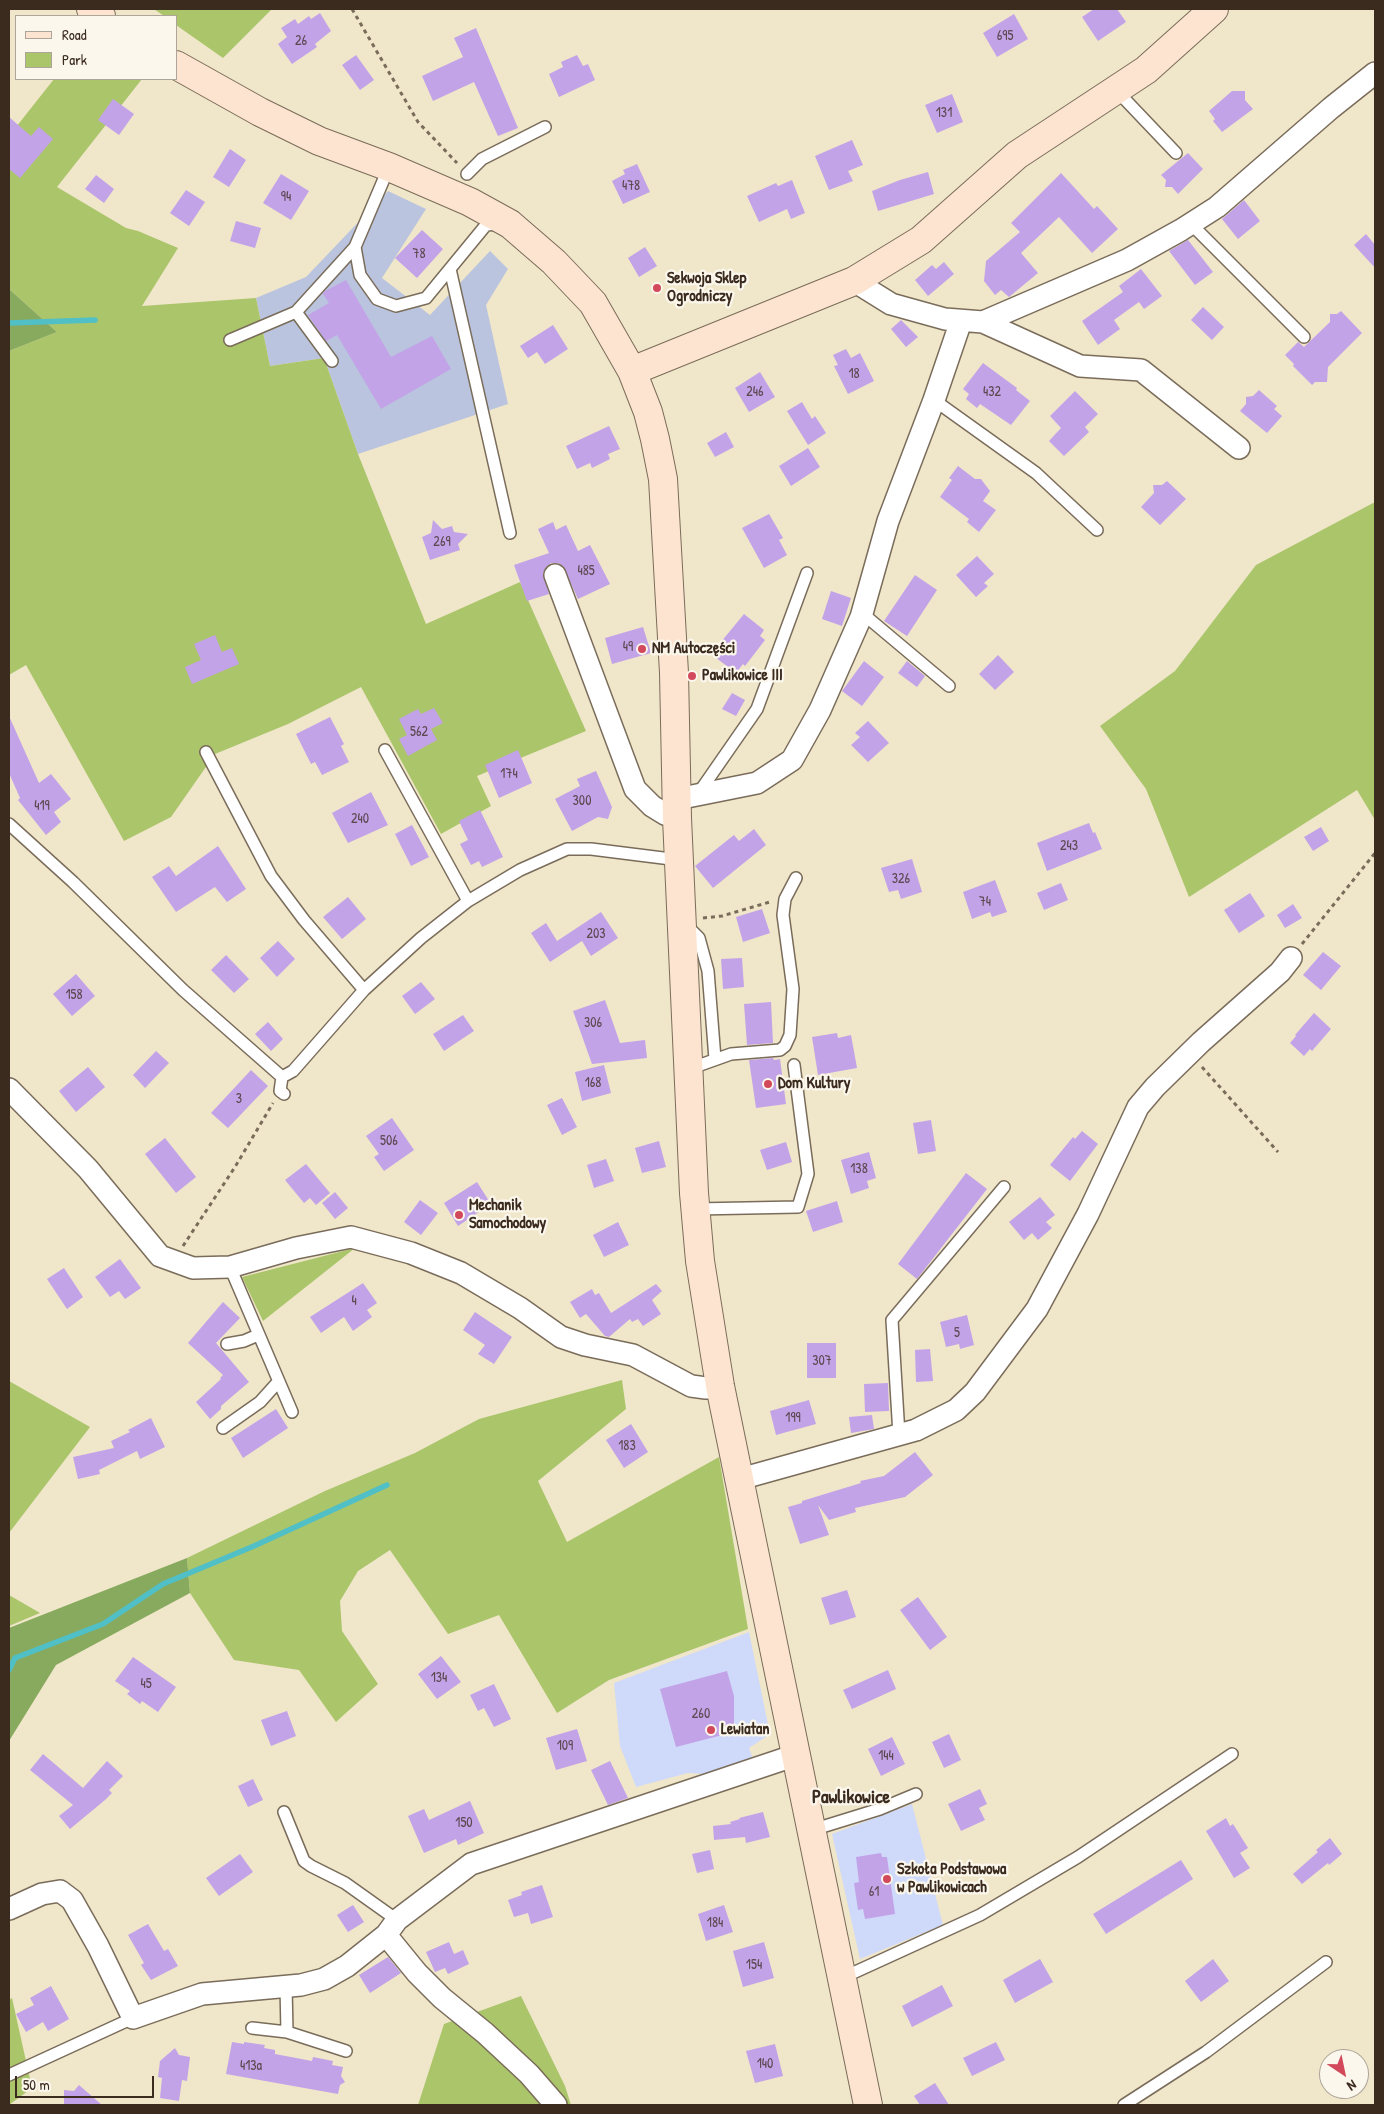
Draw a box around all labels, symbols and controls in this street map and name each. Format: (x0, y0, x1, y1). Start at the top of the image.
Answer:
legend (15, 15, 178, 80)
text: Road (62, 24, 87, 45)
house number: 695 (997, 28, 1013, 44)
house number: 26 (295, 33, 307, 49)
text: Park (62, 49, 87, 70)
house number: 131 (936, 105, 952, 121)
house number: 478 (622, 178, 640, 194)
house number: 94 (281, 189, 291, 205)
house number: 78 (413, 246, 425, 262)
place label: Sekwoja Sklep Ogrodniczy (667, 269, 746, 307)
marker: Sekwoja Sklep Ogrodniczy (651, 282, 663, 294)
house number: 18 (848, 366, 860, 382)
house number: 246 (746, 384, 764, 400)
house number: 432 (983, 384, 1001, 400)
house number: 269 (433, 534, 451, 550)
house number: 485 (577, 563, 595, 579)
house number: 49 (623, 639, 633, 655)
place label: NM Autoczęści (652, 639, 735, 659)
marker: NM Autoczęści (636, 643, 648, 655)
place label: Pawlikowice III (702, 666, 783, 686)
marker: Pawlikowice III (686, 670, 698, 682)
house number: 562 (410, 724, 428, 740)
house number: 174 (500, 766, 518, 782)
house number: 300 (573, 793, 591, 809)
house number: 419 (34, 798, 50, 814)
house number: 240 (351, 811, 369, 827)
house number: 243 (1060, 838, 1078, 854)
house number: 326 (892, 871, 910, 887)
house number: 74 (979, 894, 991, 910)
house number: 203 (586, 926, 606, 942)
house number: 158 (65, 987, 83, 1003)
house number: 306 (584, 1015, 602, 1031)
place label: Dom Kultury (778, 1074, 850, 1094)
house number: 168 (585, 1075, 601, 1091)
marker: Dom Kultury (762, 1078, 774, 1090)
house number: 3 (236, 1091, 242, 1107)
house number: 506 (380, 1133, 398, 1149)
house number: 138 (850, 1161, 868, 1177)
place label: Mechanik Samochodowy (469, 1196, 546, 1234)
marker: Mechanik Samochodowy (453, 1209, 465, 1221)
house number: 4 (351, 1293, 357, 1309)
house number: 5 (954, 1325, 960, 1341)
house number: 307 (812, 1353, 832, 1369)
house number: 199 (785, 1410, 801, 1426)
house number: 183 (618, 1438, 636, 1454)
house number: 134 (431, 1670, 447, 1686)
house number: 45 (140, 1676, 152, 1692)
house number: 260 (692, 1706, 710, 1722)
place label: Lewiatan (721, 1720, 770, 1740)
marker: Lewiatan (705, 1724, 717, 1736)
house number: 109 (557, 1738, 573, 1754)
house number: 144 (878, 1748, 894, 1764)
district label: Pawlikowice (812, 1787, 890, 1809)
house number: 150 (455, 1815, 473, 1831)
place label: Szkoła Podstawowa w Pawlikowicach (897, 1860, 1006, 1898)
marker: Szkoła Podstawowa w Pawlikowicach (881, 1873, 893, 1885)
house number: 61 (869, 1884, 879, 1900)
house number: 184 (707, 1915, 723, 1931)
house number: 154 (746, 1957, 762, 1973)
north arrow (1319, 2049, 1369, 2099)
house number: 140 (757, 2056, 773, 2072)
house number: 413a (240, 2058, 262, 2074)
scale bar (18, 2066, 156, 2098)
text: 50 m (23, 2074, 50, 2095)
text: N (1344, 2076, 1361, 2096)

